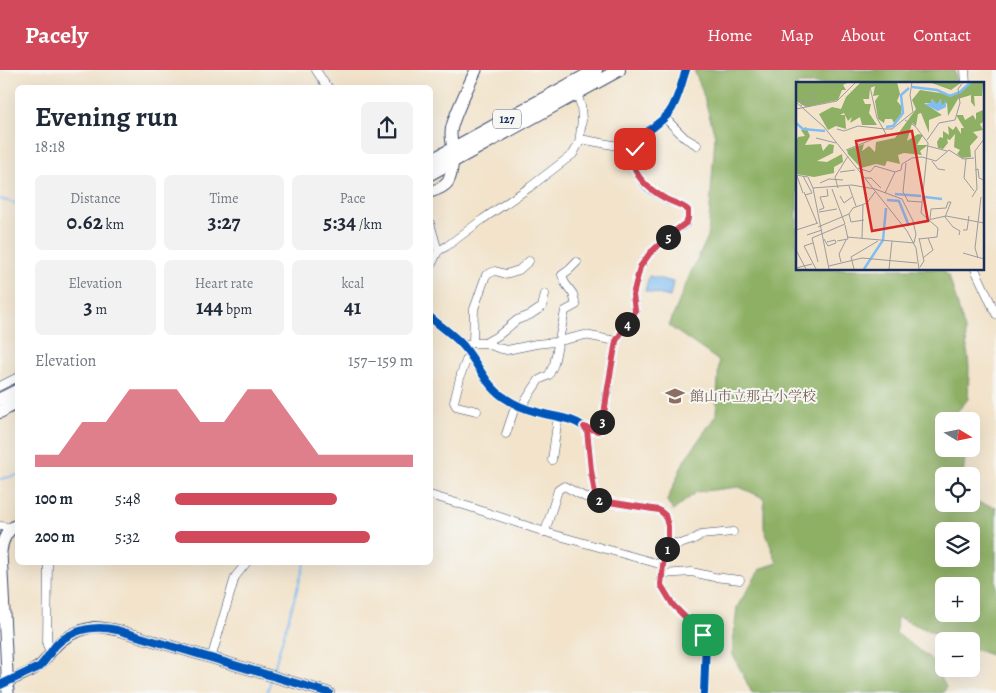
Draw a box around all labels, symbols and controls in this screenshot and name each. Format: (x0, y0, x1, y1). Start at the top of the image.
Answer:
text: Pacely (25, 19, 88, 51)
text: Home (707, 23, 752, 47)
text: Map (780, 23, 813, 47)
text: About (841, 23, 885, 47)
text: Contact (913, 23, 971, 47)
inset map (796, 82, 984, 270)
text: Evening run (35, 98, 178, 136)
button: share (361, 102, 413, 154)
road number: 127 (493, 110, 521, 129)
pin (614, 128, 656, 170)
icon: check (621, 135, 649, 163)
text: 18:18 (35, 136, 65, 158)
text: Distance (70, 189, 120, 208)
text: Time (209, 189, 239, 208)
text: Pace (340, 189, 366, 208)
text: 0.62 (66, 208, 103, 236)
text: 3:27 (207, 208, 241, 236)
text: 5:34 (323, 208, 356, 236)
text: km (103, 215, 124, 234)
text: /km (356, 215, 382, 234)
pin: 5 (656, 224, 680, 250)
text: 5 (666, 228, 671, 247)
text: Elevation (68, 274, 122, 293)
text: Heart rate (195, 274, 253, 293)
text: kcal (341, 274, 364, 293)
text: 3 (84, 293, 93, 321)
text: 144 (196, 293, 223, 321)
text: 41 (344, 293, 361, 321)
text: m (93, 300, 107, 319)
text: bpm (223, 300, 252, 319)
pin: 4 (614, 312, 640, 336)
text: 4 (624, 315, 631, 334)
text: Elevation (35, 350, 96, 372)
text: 157–159 m (348, 350, 413, 372)
school or university icon: 館山市立那古小学校 (664, 385, 686, 407)
place label: 館山市立那古小学校 (690, 387, 816, 406)
pin: 3 (590, 410, 614, 434)
north arrow (935, 412, 980, 458)
map controls (935, 412, 980, 677)
text: 3 (599, 413, 606, 432)
button: locate (935, 467, 980, 512)
text: 100 m (35, 488, 73, 510)
text: 5:48 (115, 488, 141, 510)
pin: 2 (586, 488, 612, 512)
text: 2 (596, 491, 603, 510)
button: layers (935, 522, 980, 567)
text: 200 m (35, 526, 75, 548)
text: 5:32 (115, 526, 140, 548)
pin: 1 (654, 536, 680, 562)
text: 1 (665, 540, 670, 559)
button: + (935, 577, 980, 622)
pin (682, 614, 724, 656)
icon: arrive (689, 621, 717, 649)
button: − (935, 632, 980, 677)

